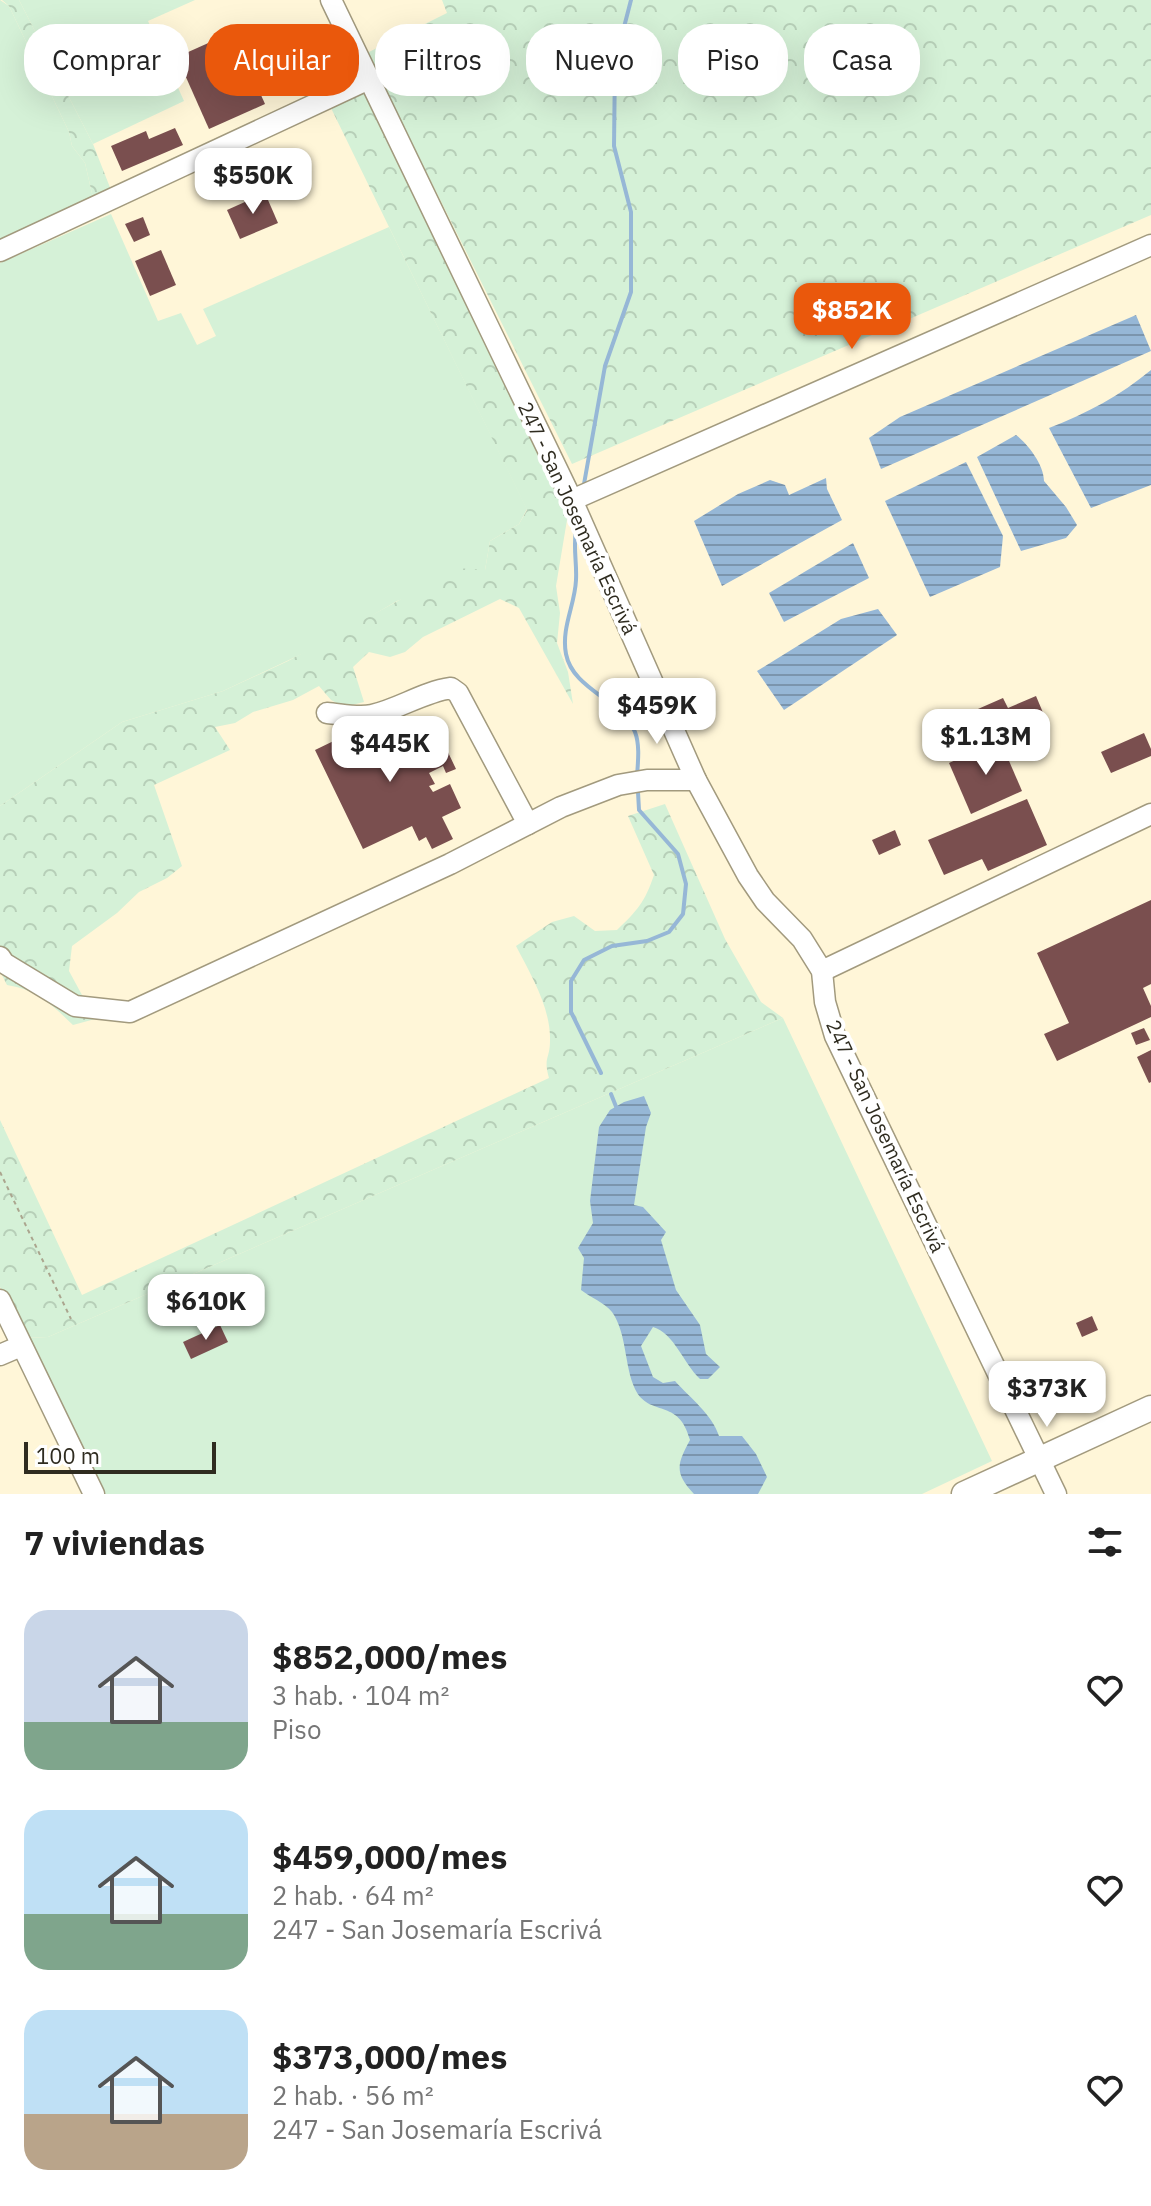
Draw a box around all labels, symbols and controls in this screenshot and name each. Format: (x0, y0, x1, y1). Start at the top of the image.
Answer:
chip: Comprar (24, 24, 189, 96)
chip: Alquilar (205, 24, 359, 96)
chip: Filtros (375, 24, 510, 96)
chip: Nuevo (526, 24, 662, 96)
chip: Piso (678, 24, 788, 96)
chip: Casa (804, 24, 920, 96)
pin: $550K (197, 148, 309, 216)
text: $550K (213, 157, 293, 191)
pin: $852K (796, 283, 908, 351)
text: $852K (812, 292, 892, 326)
street label: 247 - San Josemaría Escrivá (512, 397, 644, 639)
pin: $459K (601, 678, 713, 746)
text: $459K (617, 687, 697, 721)
pin: $1.13M (921, 709, 1051, 777)
pin: $445K (334, 716, 446, 784)
text: $1.13M (940, 718, 1032, 752)
text: $445K (350, 725, 430, 759)
street label: 247 - San Josemaría Escrivá (820, 1015, 952, 1257)
pin: $610K (150, 1274, 262, 1342)
text: $610K (166, 1283, 246, 1317)
pin: $373K (991, 1361, 1103, 1429)
text: $373K (1007, 1370, 1087, 1404)
scale bar (24, 1438, 216, 1474)
text: 100 m (36, 1441, 100, 1470)
text: 7 viviendas (24, 1520, 205, 1564)
icon: filters (1083, 1520, 1127, 1564)
text: $852,000/mes (272, 1634, 507, 1678)
icon: home (88, 1642, 184, 1738)
icon: heart (1083, 1668, 1127, 1712)
text: 3 hab. · 104 m² (272, 1678, 449, 1712)
text: Piso (272, 1712, 321, 1746)
text: $459,000/mes (272, 1834, 507, 1878)
icon: home (88, 1842, 184, 1938)
icon: heart (1083, 1868, 1127, 1912)
text: 2 hab. · 64 m² (272, 1878, 434, 1912)
text: 247 - San Josemaría Escrivá (272, 1912, 602, 1946)
text: $373,000/mes (272, 2034, 507, 2078)
icon: home (88, 2042, 184, 2138)
icon: heart (1083, 2068, 1127, 2112)
text: 2 hab. · 56 m² (272, 2078, 434, 2112)
text: 247 - San Josemaría Escrivá (272, 2112, 602, 2146)

